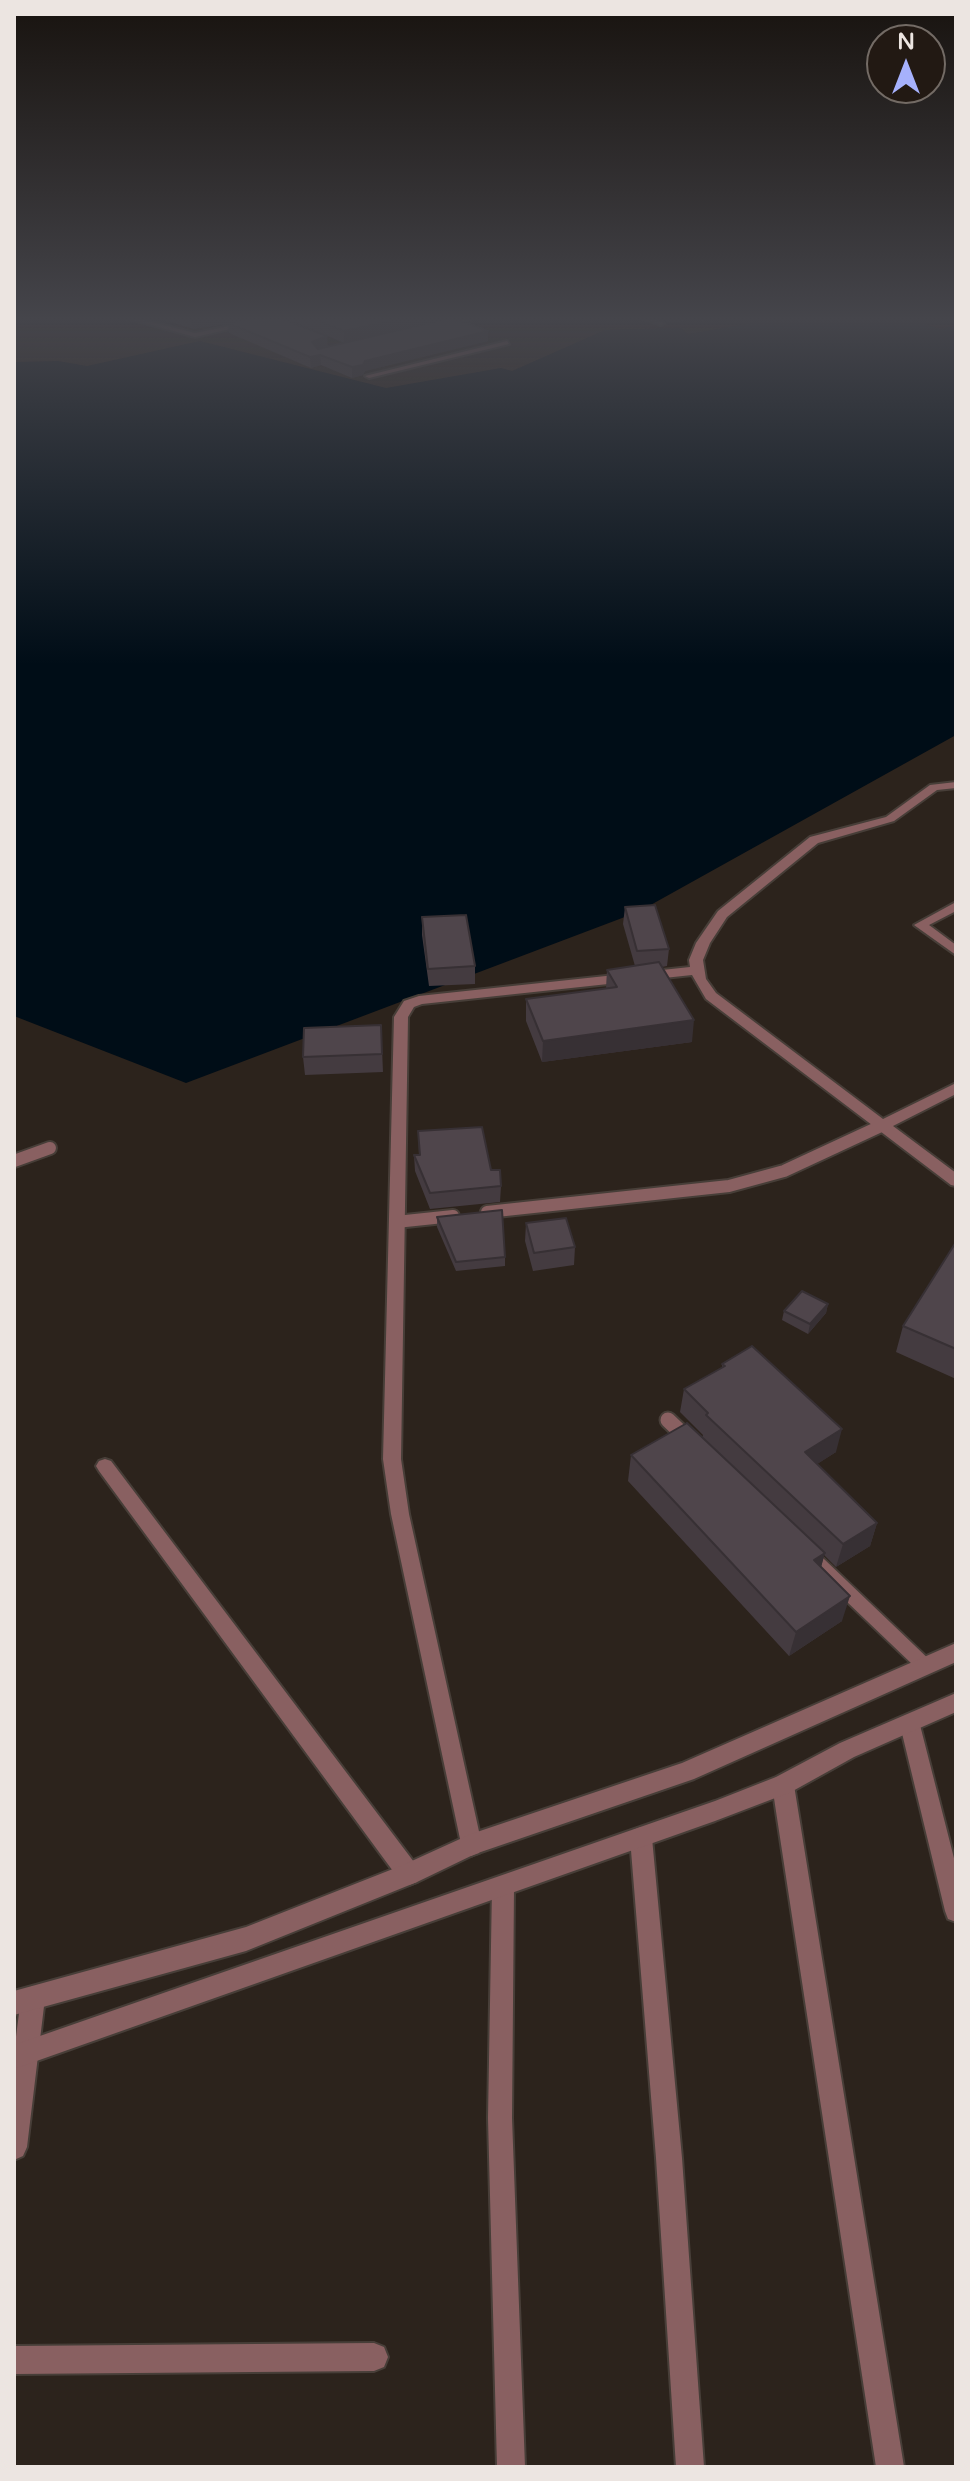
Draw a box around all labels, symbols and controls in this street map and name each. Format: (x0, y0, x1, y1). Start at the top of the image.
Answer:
north arrow (866, 24, 946, 104)
text: N (897, 29, 915, 55)

